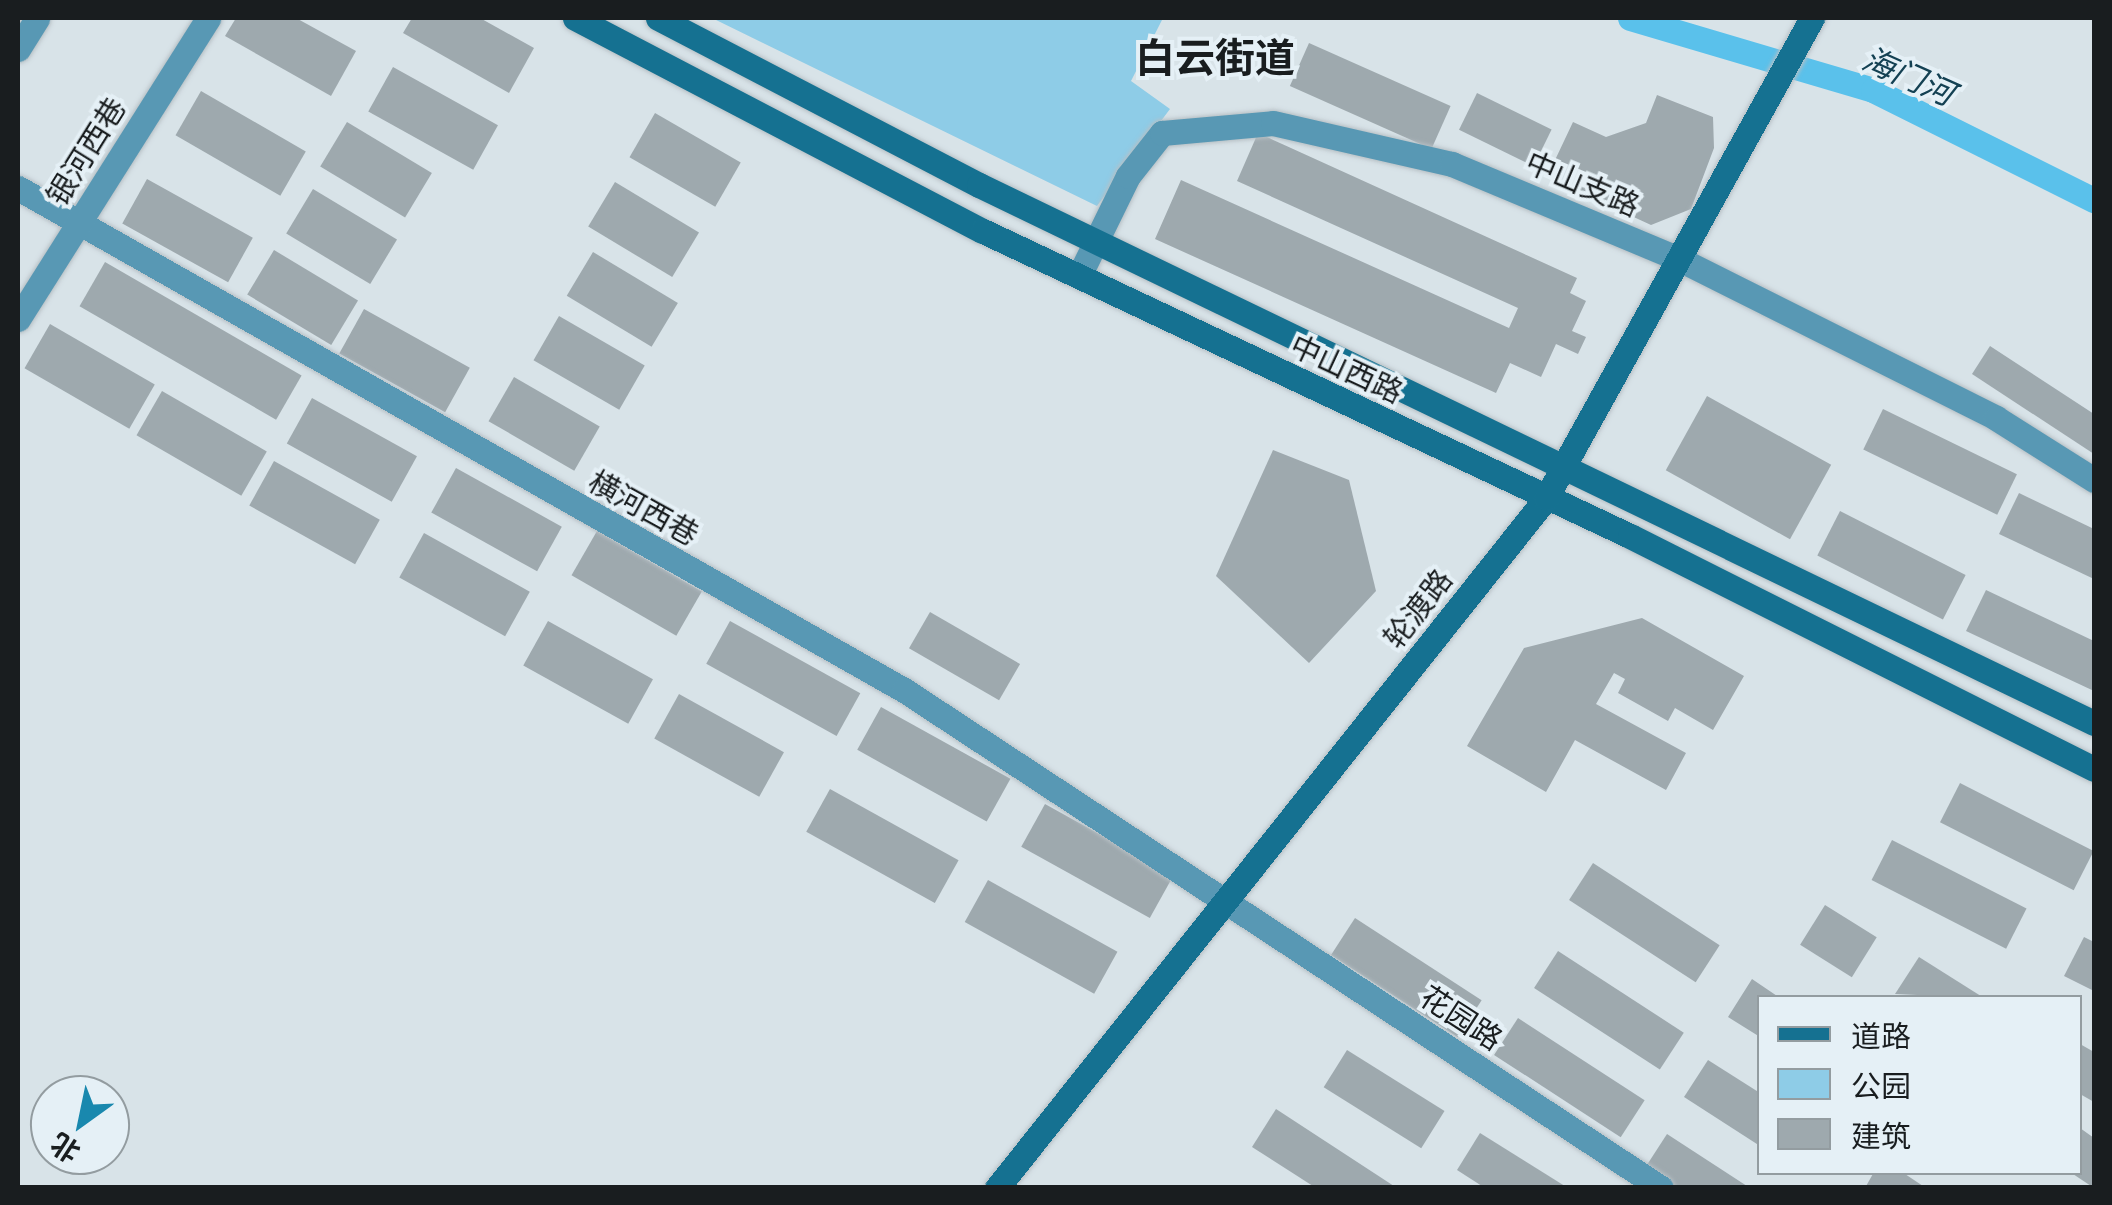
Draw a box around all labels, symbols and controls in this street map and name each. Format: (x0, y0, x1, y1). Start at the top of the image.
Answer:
district label: 白云街道 (1135, 32, 1295, 80)
water label: 海门河 (1857, 38, 1961, 112)
street label: 银河西巷 (38, 91, 132, 211)
street label: 中山支路 (1521, 143, 1645, 223)
street label: 中山西路 (1285, 326, 1409, 410)
street label: 横河西巷 (583, 462, 705, 552)
street label: 轮渡路 (1375, 561, 1459, 655)
street label: 花园路 (1414, 977, 1510, 1057)
legend (1757, 995, 2082, 1175)
text: 道路 (1851, 1017, 1911, 1053)
text: 公园 (1851, 1067, 1911, 1103)
north arrow (30, 1075, 130, 1175)
text: 建筑 (1851, 1117, 1911, 1153)
text: 北 (44, 1127, 86, 1170)

